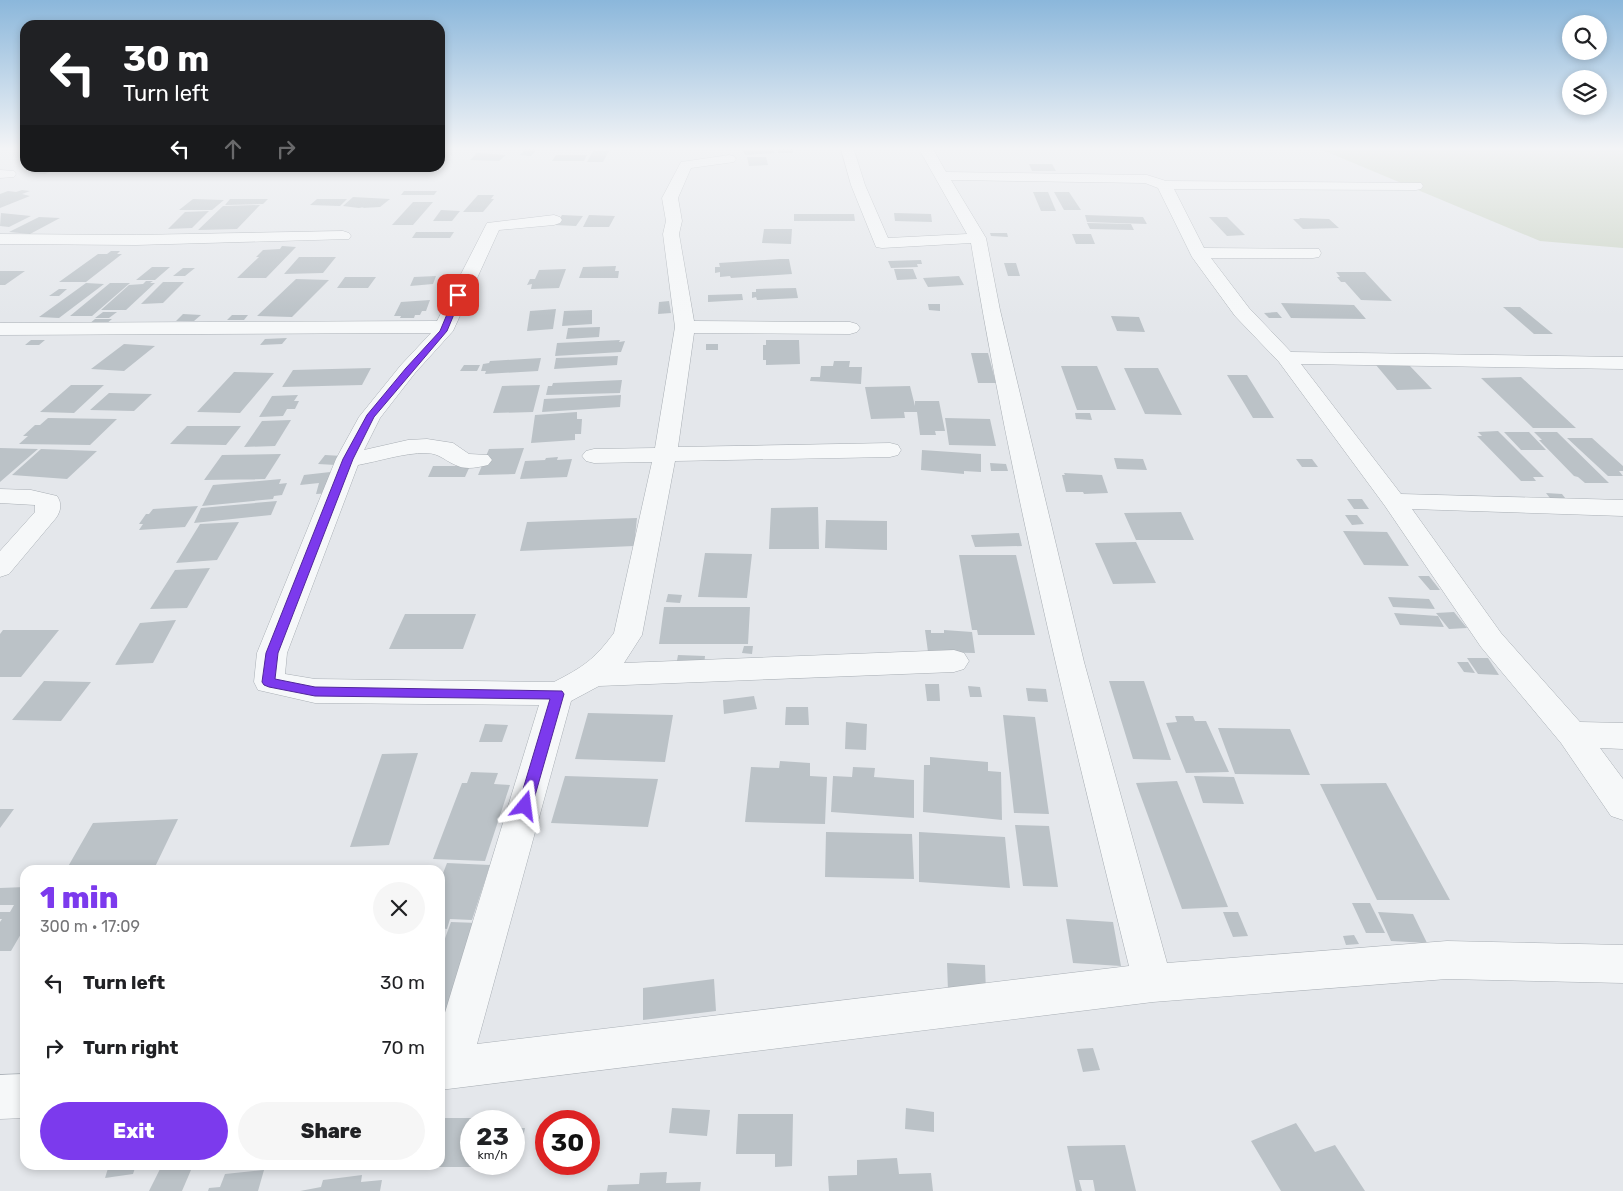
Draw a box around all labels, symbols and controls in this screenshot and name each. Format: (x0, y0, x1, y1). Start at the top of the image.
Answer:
map controls (1562, 15, 1607, 115)
button: search (1562, 15, 1607, 60)
text: 30 m (123, 38, 209, 80)
icon: left (40, 40, 105, 105)
button: layers (1562, 70, 1607, 115)
text: Turn left (123, 80, 209, 107)
icon: left (166, 135, 194, 163)
icon: ahead (219, 135, 247, 163)
icon: right (272, 135, 300, 163)
pin (437, 274, 479, 316)
icon: arrive (444, 281, 472, 309)
position arrow (498, 779, 550, 831)
text: 1 min (40, 880, 118, 916)
button: close (373, 882, 425, 934)
text: 300 m · 17:09 (40, 917, 140, 936)
icon: left (40, 969, 68, 997)
text: Turn left (83, 971, 165, 994)
text: 30 m (380, 971, 425, 994)
icon: right (40, 1034, 68, 1062)
text: Turn right (83, 1036, 178, 1059)
text: 70 m (382, 1036, 425, 1059)
button: Exit (40, 1102, 228, 1160)
button: Share (238, 1102, 425, 1160)
speed limit sign: 30 (535, 1110, 600, 1175)
text: 23 (476, 1122, 509, 1151)
text: km/h (478, 1148, 507, 1162)

